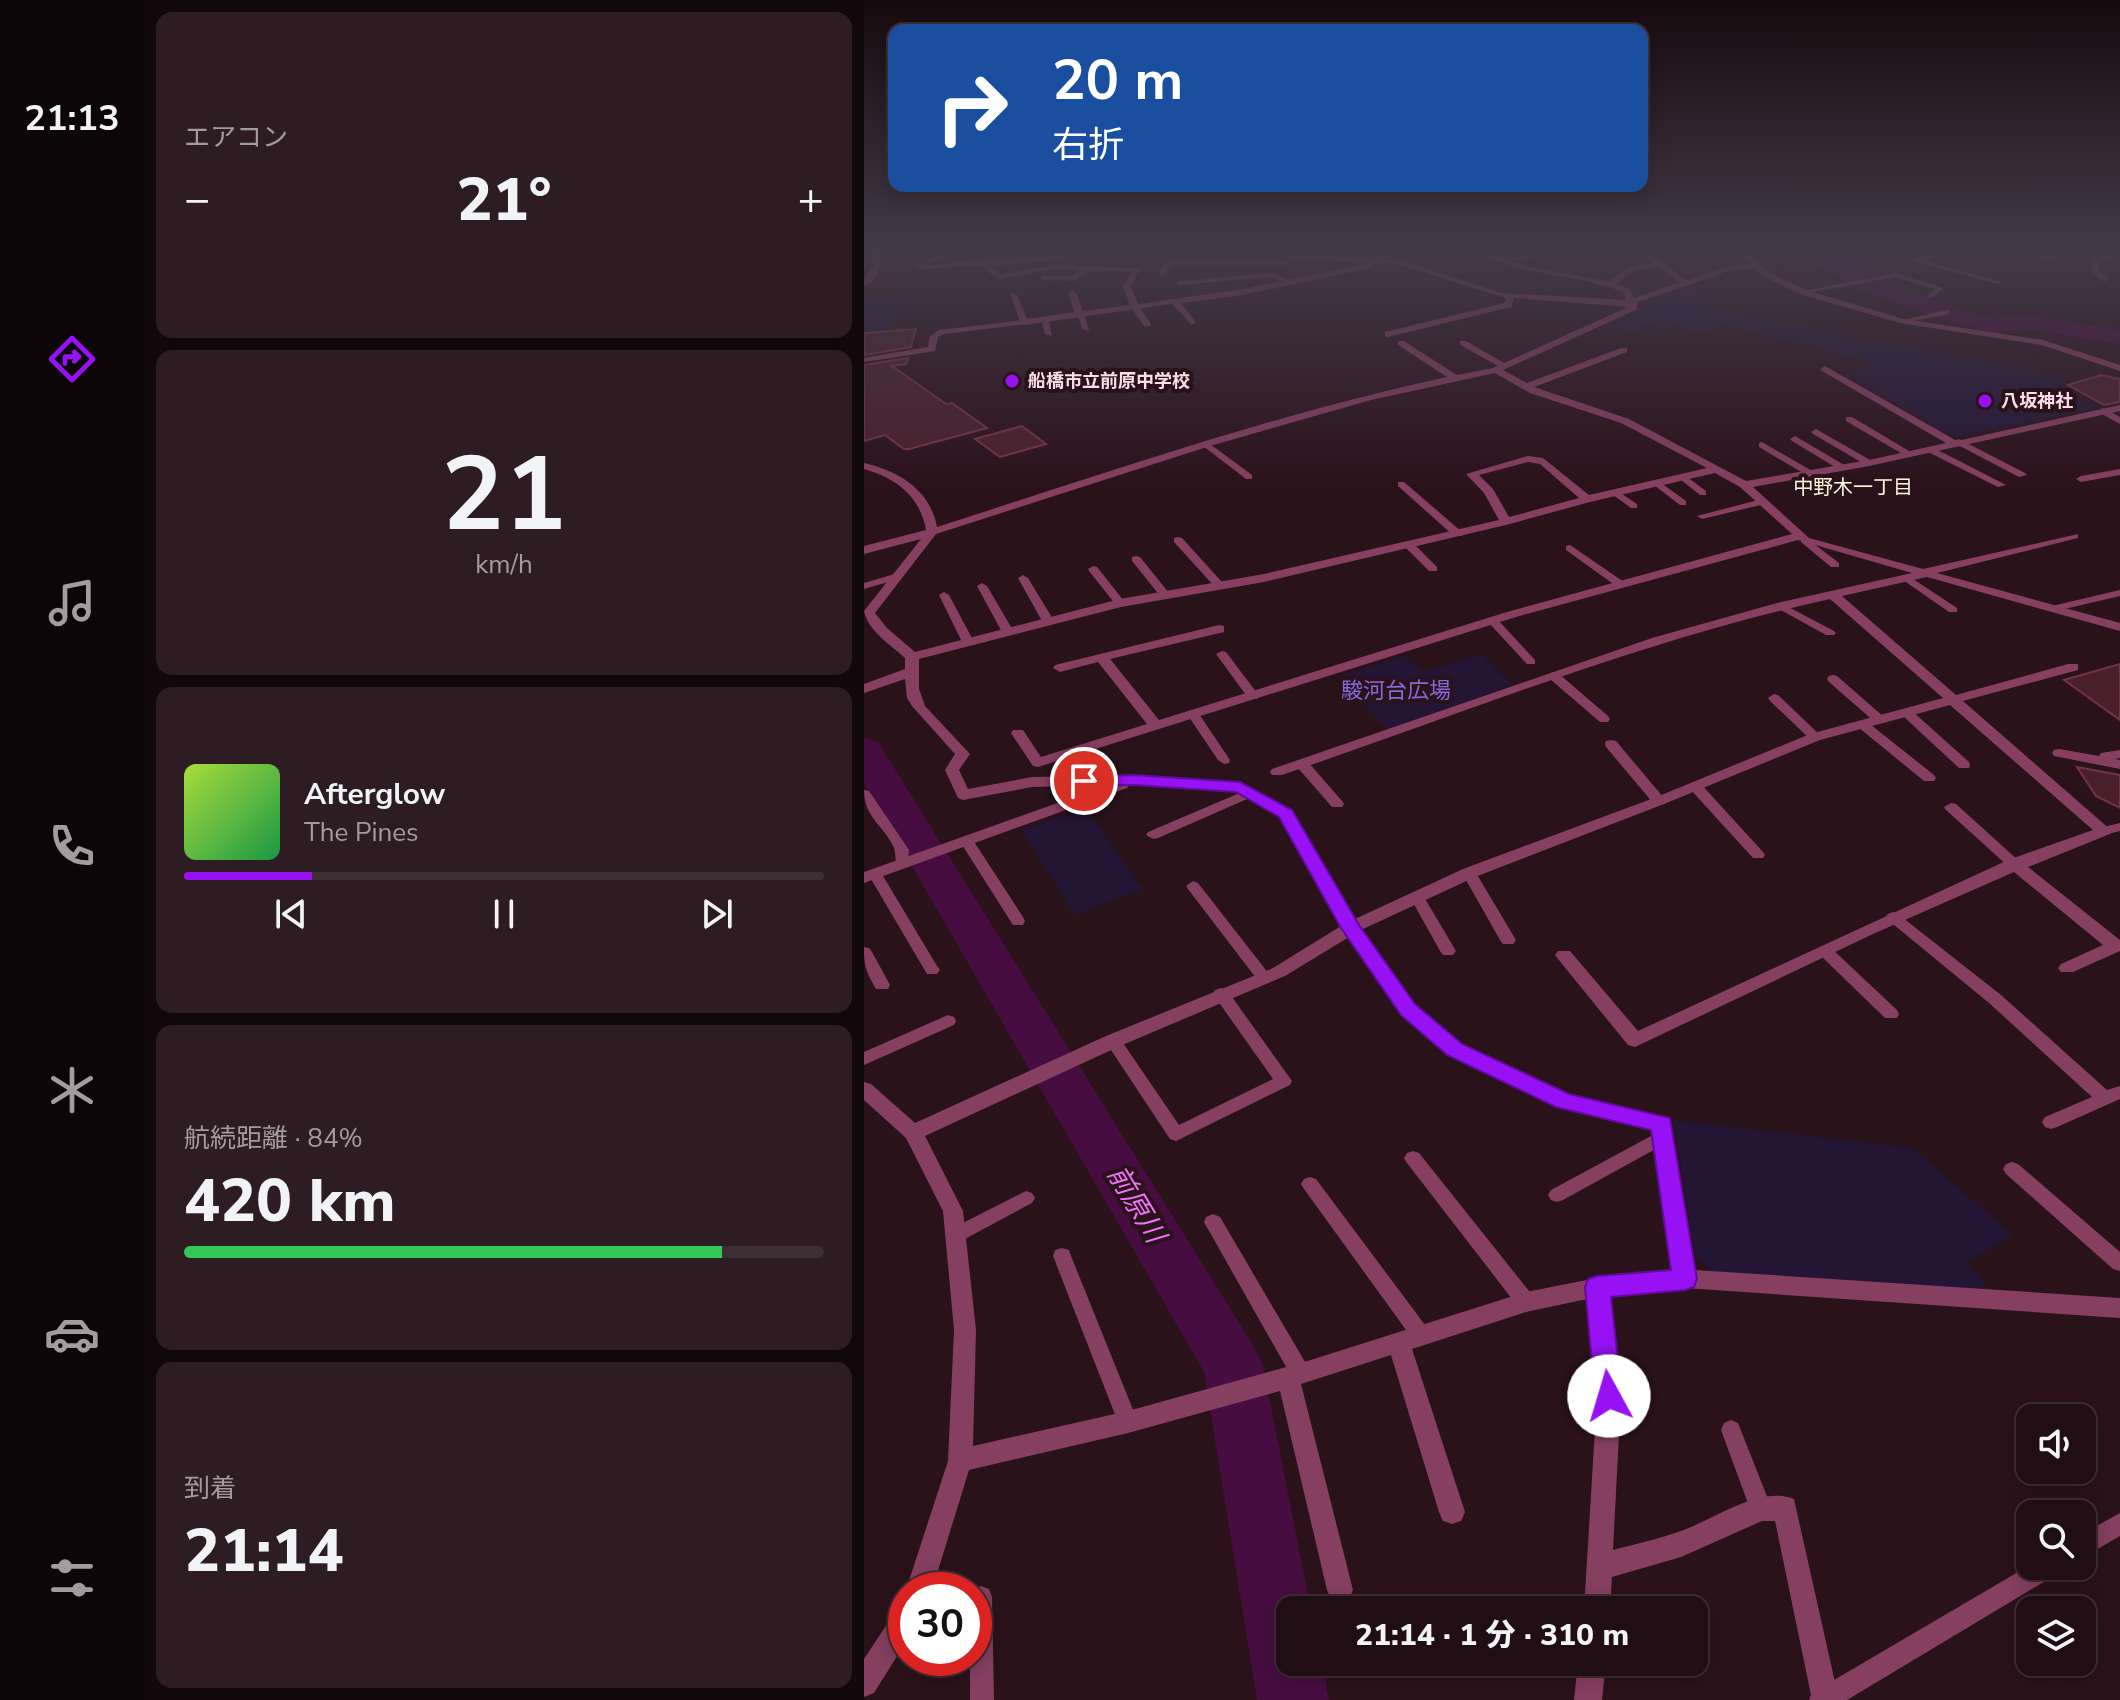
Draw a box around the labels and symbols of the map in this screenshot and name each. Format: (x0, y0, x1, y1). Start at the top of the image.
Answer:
place label: 船橋市立前原中学校 (1028, 369, 1190, 393)
marker: 船橋市立前原中学校 (1003, 372, 1021, 390)
place label: 八坂神社 (2001, 389, 2073, 413)
marker: 八坂神社 (1976, 392, 1994, 410)
district label: 中野木一丁目 (1793, 474, 1913, 501)
park label: 駿河台広場 (1341, 676, 1451, 706)
pin (1050, 747, 1118, 815)
water label: 前原川 (1098, 1158, 1175, 1252)
position arrow (1567, 1354, 1651, 1438)
speed limit sign: 30 (888, 1572, 992, 1676)

